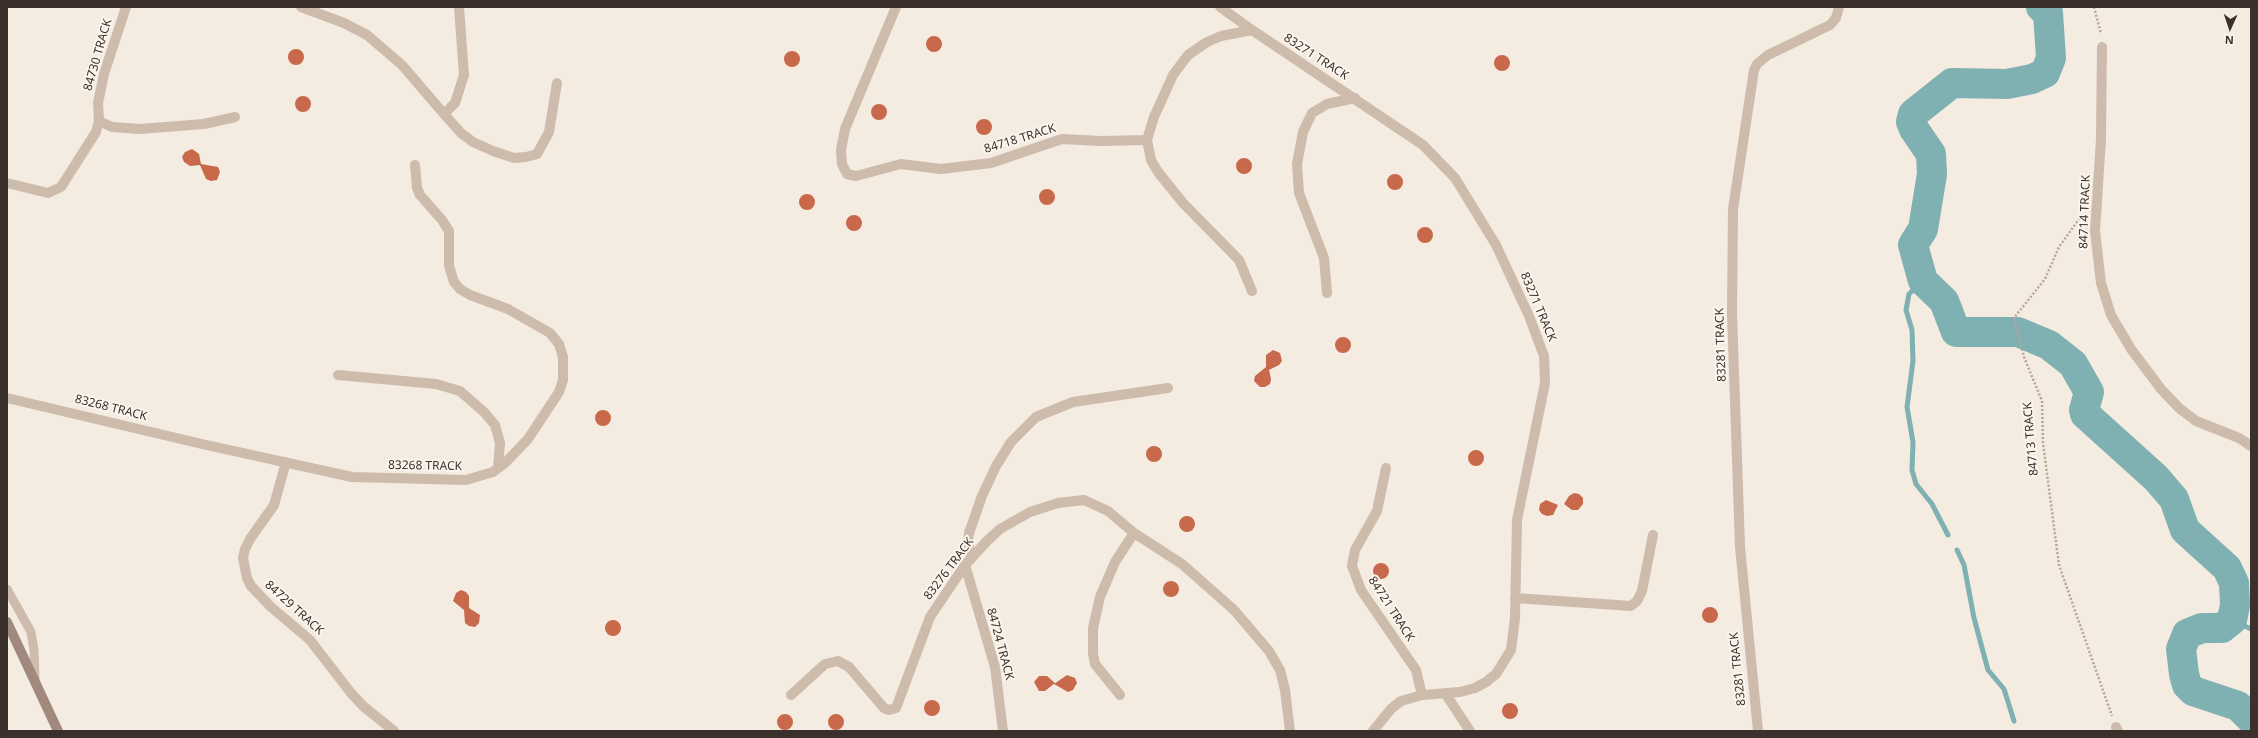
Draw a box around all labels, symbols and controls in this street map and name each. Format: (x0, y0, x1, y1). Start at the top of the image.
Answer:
north arrow (2210, 8, 2250, 48)
street label: 84730 TRACK (81, 17, 115, 93)
street label: 83271 TRACK (1281, 31, 1351, 83)
text: N (2224, 33, 2234, 48)
street label: 84718 TRACK (983, 121, 1057, 157)
street label: 84714 TRACK (2077, 175, 2093, 249)
street label: 83271 TRACK (1517, 270, 1559, 344)
street label: 83281 TRACK (1713, 308, 1729, 382)
street label: 83268 TRACK (73, 392, 149, 424)
street label: 84713 TRACK (2021, 402, 2041, 476)
street label: 83268 TRACK (388, 458, 462, 474)
street label: 83276 TRACK (921, 535, 977, 603)
street label: 84721 TRACK (1365, 574, 1417, 644)
street label: 84729 TRACK (262, 578, 326, 638)
street label: 84724 TRACK (983, 606, 1017, 682)
street label: 83281 TRACK (1727, 631, 1749, 707)

